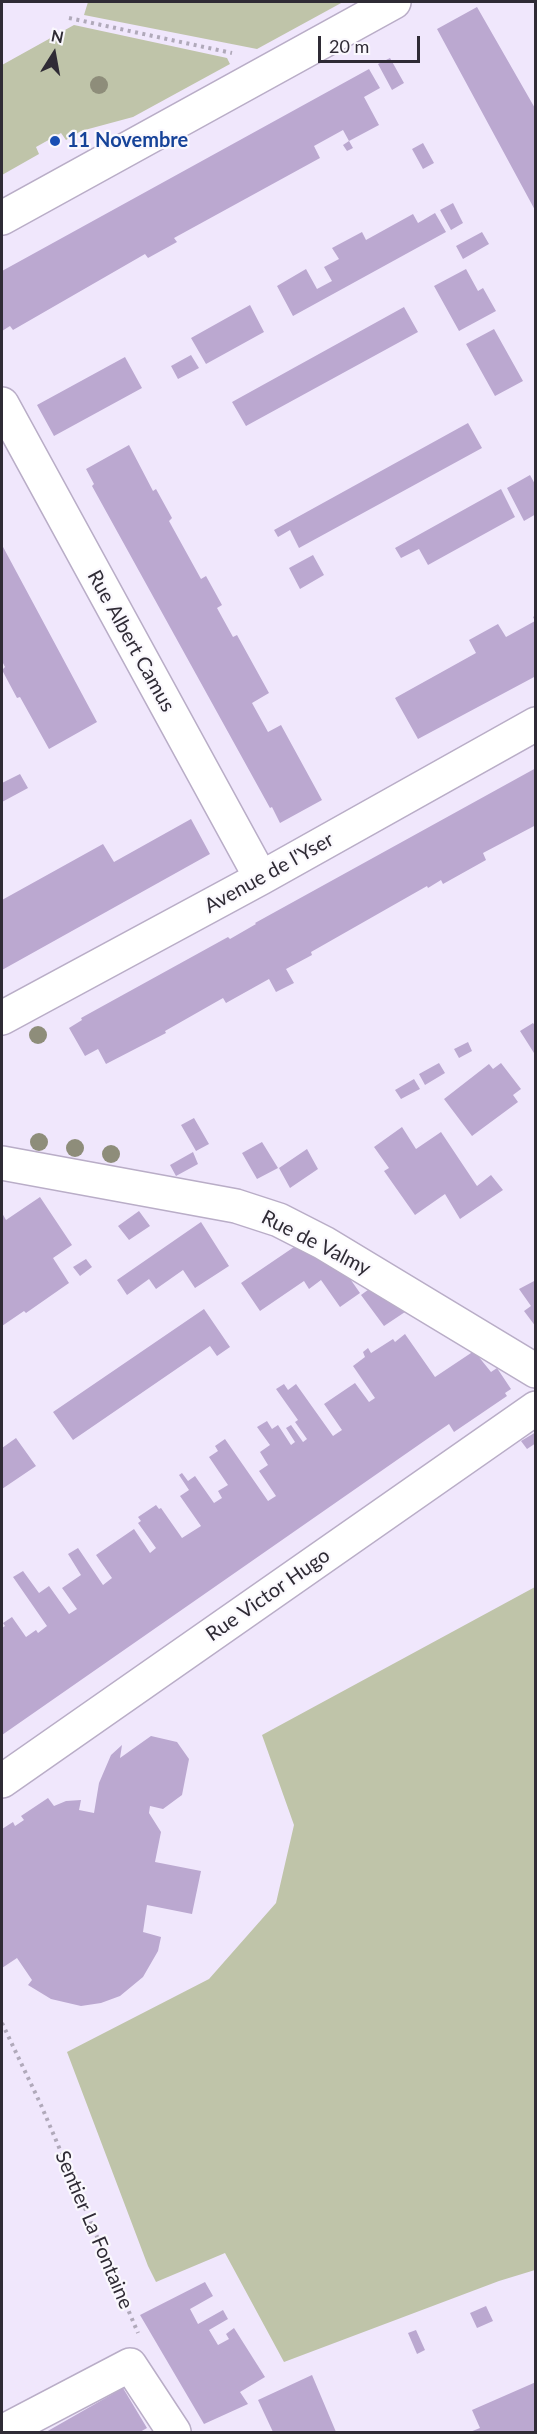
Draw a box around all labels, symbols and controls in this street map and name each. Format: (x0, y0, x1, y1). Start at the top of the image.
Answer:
north arrow (24, 24, 84, 84)
scale bar (321, 24, 423, 62)
text: N (50, 25, 65, 46)
text: 20 m (329, 35, 369, 57)
place label: 11 Novembre (67, 129, 188, 153)
marker: 11 Novembre (48, 134, 62, 148)
street label: Rue Albert Camus (82, 566, 180, 716)
street label: Avenue de l'Yser (200, 828, 338, 918)
street label: Rue de Valmy (258, 1205, 374, 1281)
street label: Rue Victor Hugo (202, 1543, 334, 1647)
street label: Sentier La Fontaine (50, 2147, 138, 2313)

